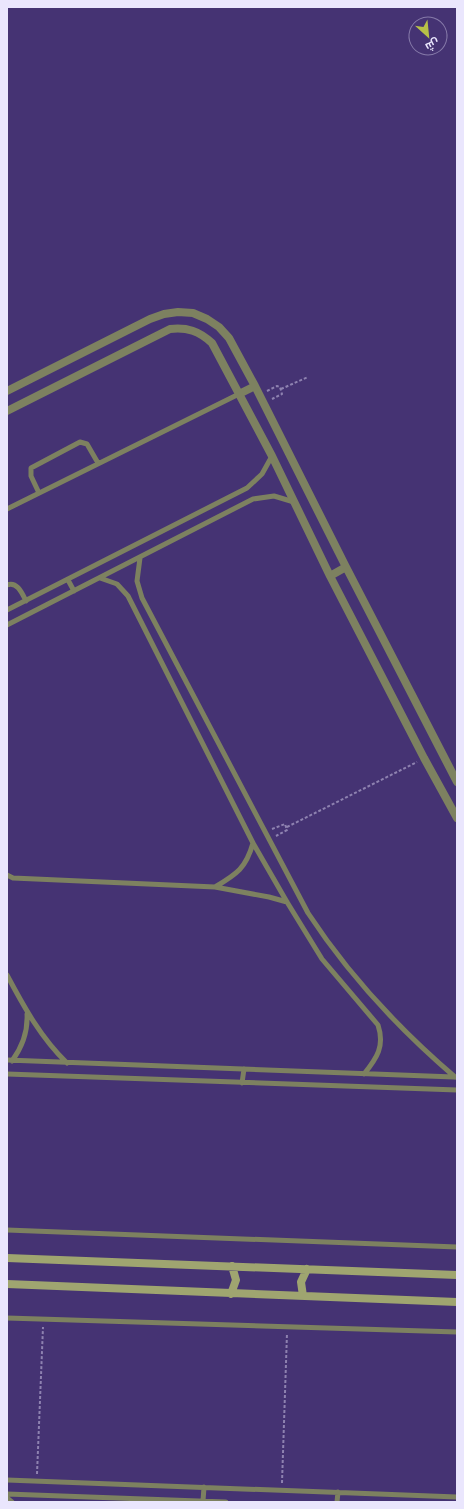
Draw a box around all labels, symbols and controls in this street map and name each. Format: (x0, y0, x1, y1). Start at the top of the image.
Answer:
north arrow (408, 16, 448, 56)
text: ش (423, 35, 442, 53)

